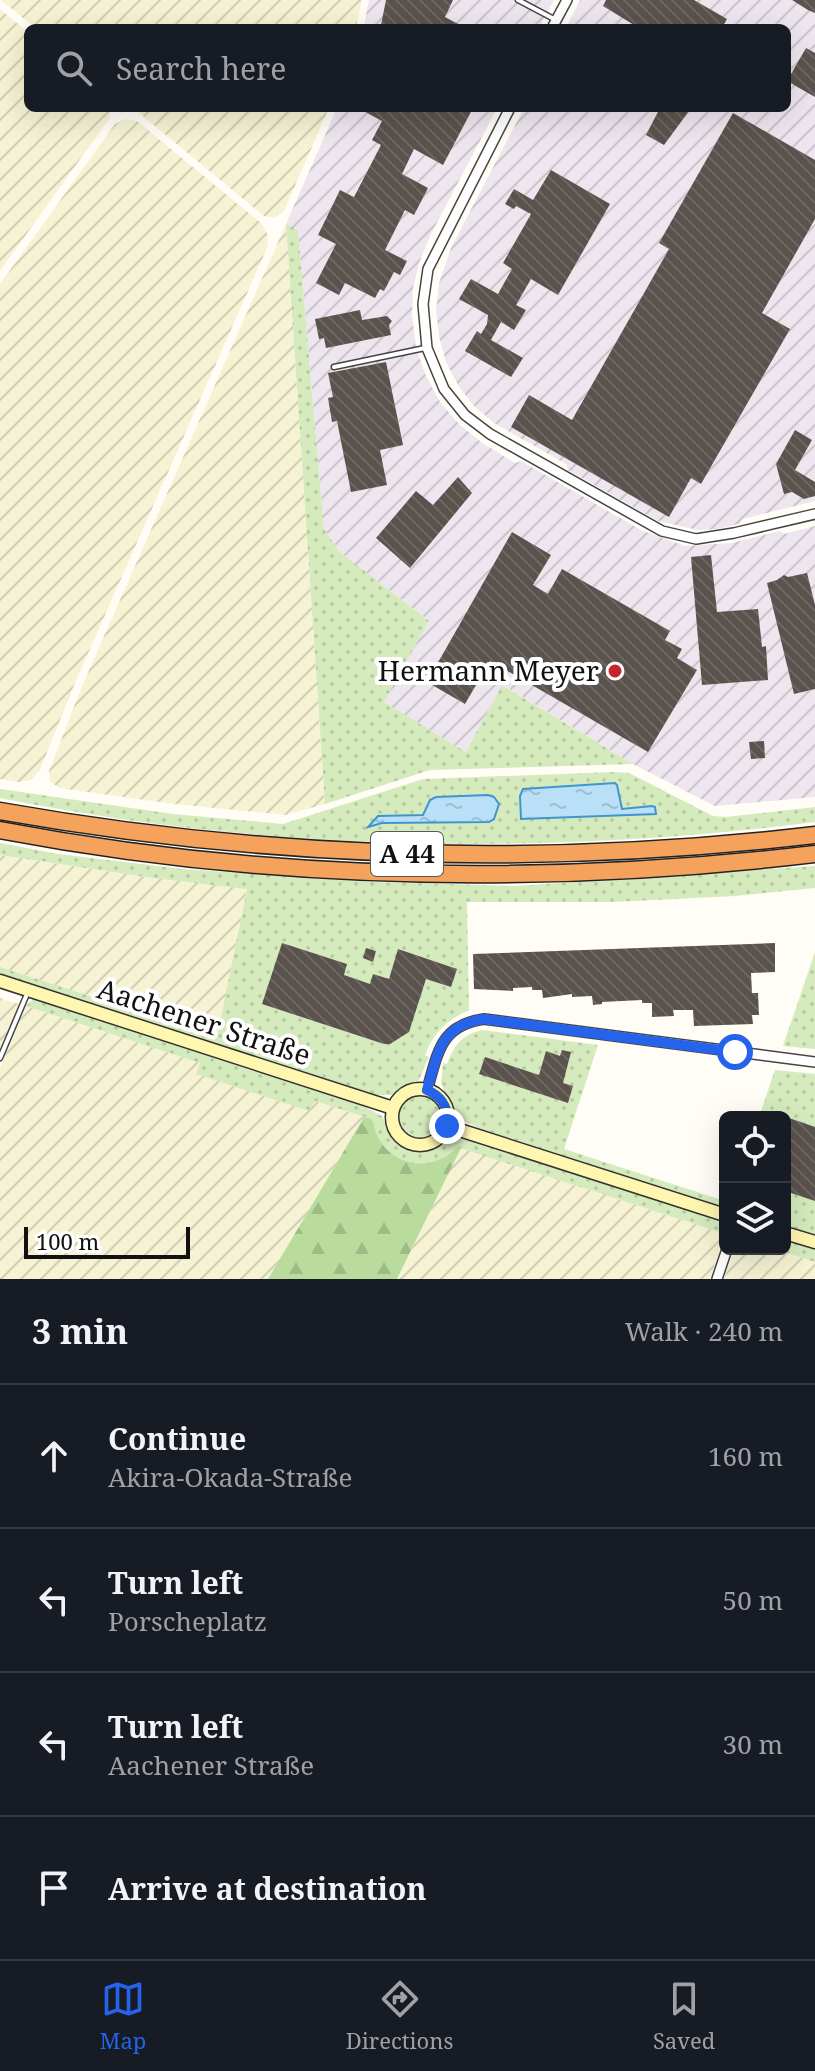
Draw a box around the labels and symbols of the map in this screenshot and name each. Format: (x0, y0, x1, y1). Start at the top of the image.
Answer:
place label: Hermann Meyer (378, 651, 599, 689)
marker: Hermann Meyer (606, 662, 624, 680)
road number: A 44 (371, 832, 443, 876)
street label: Aachener Straße (93, 969, 316, 1073)
route start (717, 1034, 753, 1070)
route end (429, 1108, 465, 1144)
scale bar (24, 1223, 190, 1259)

